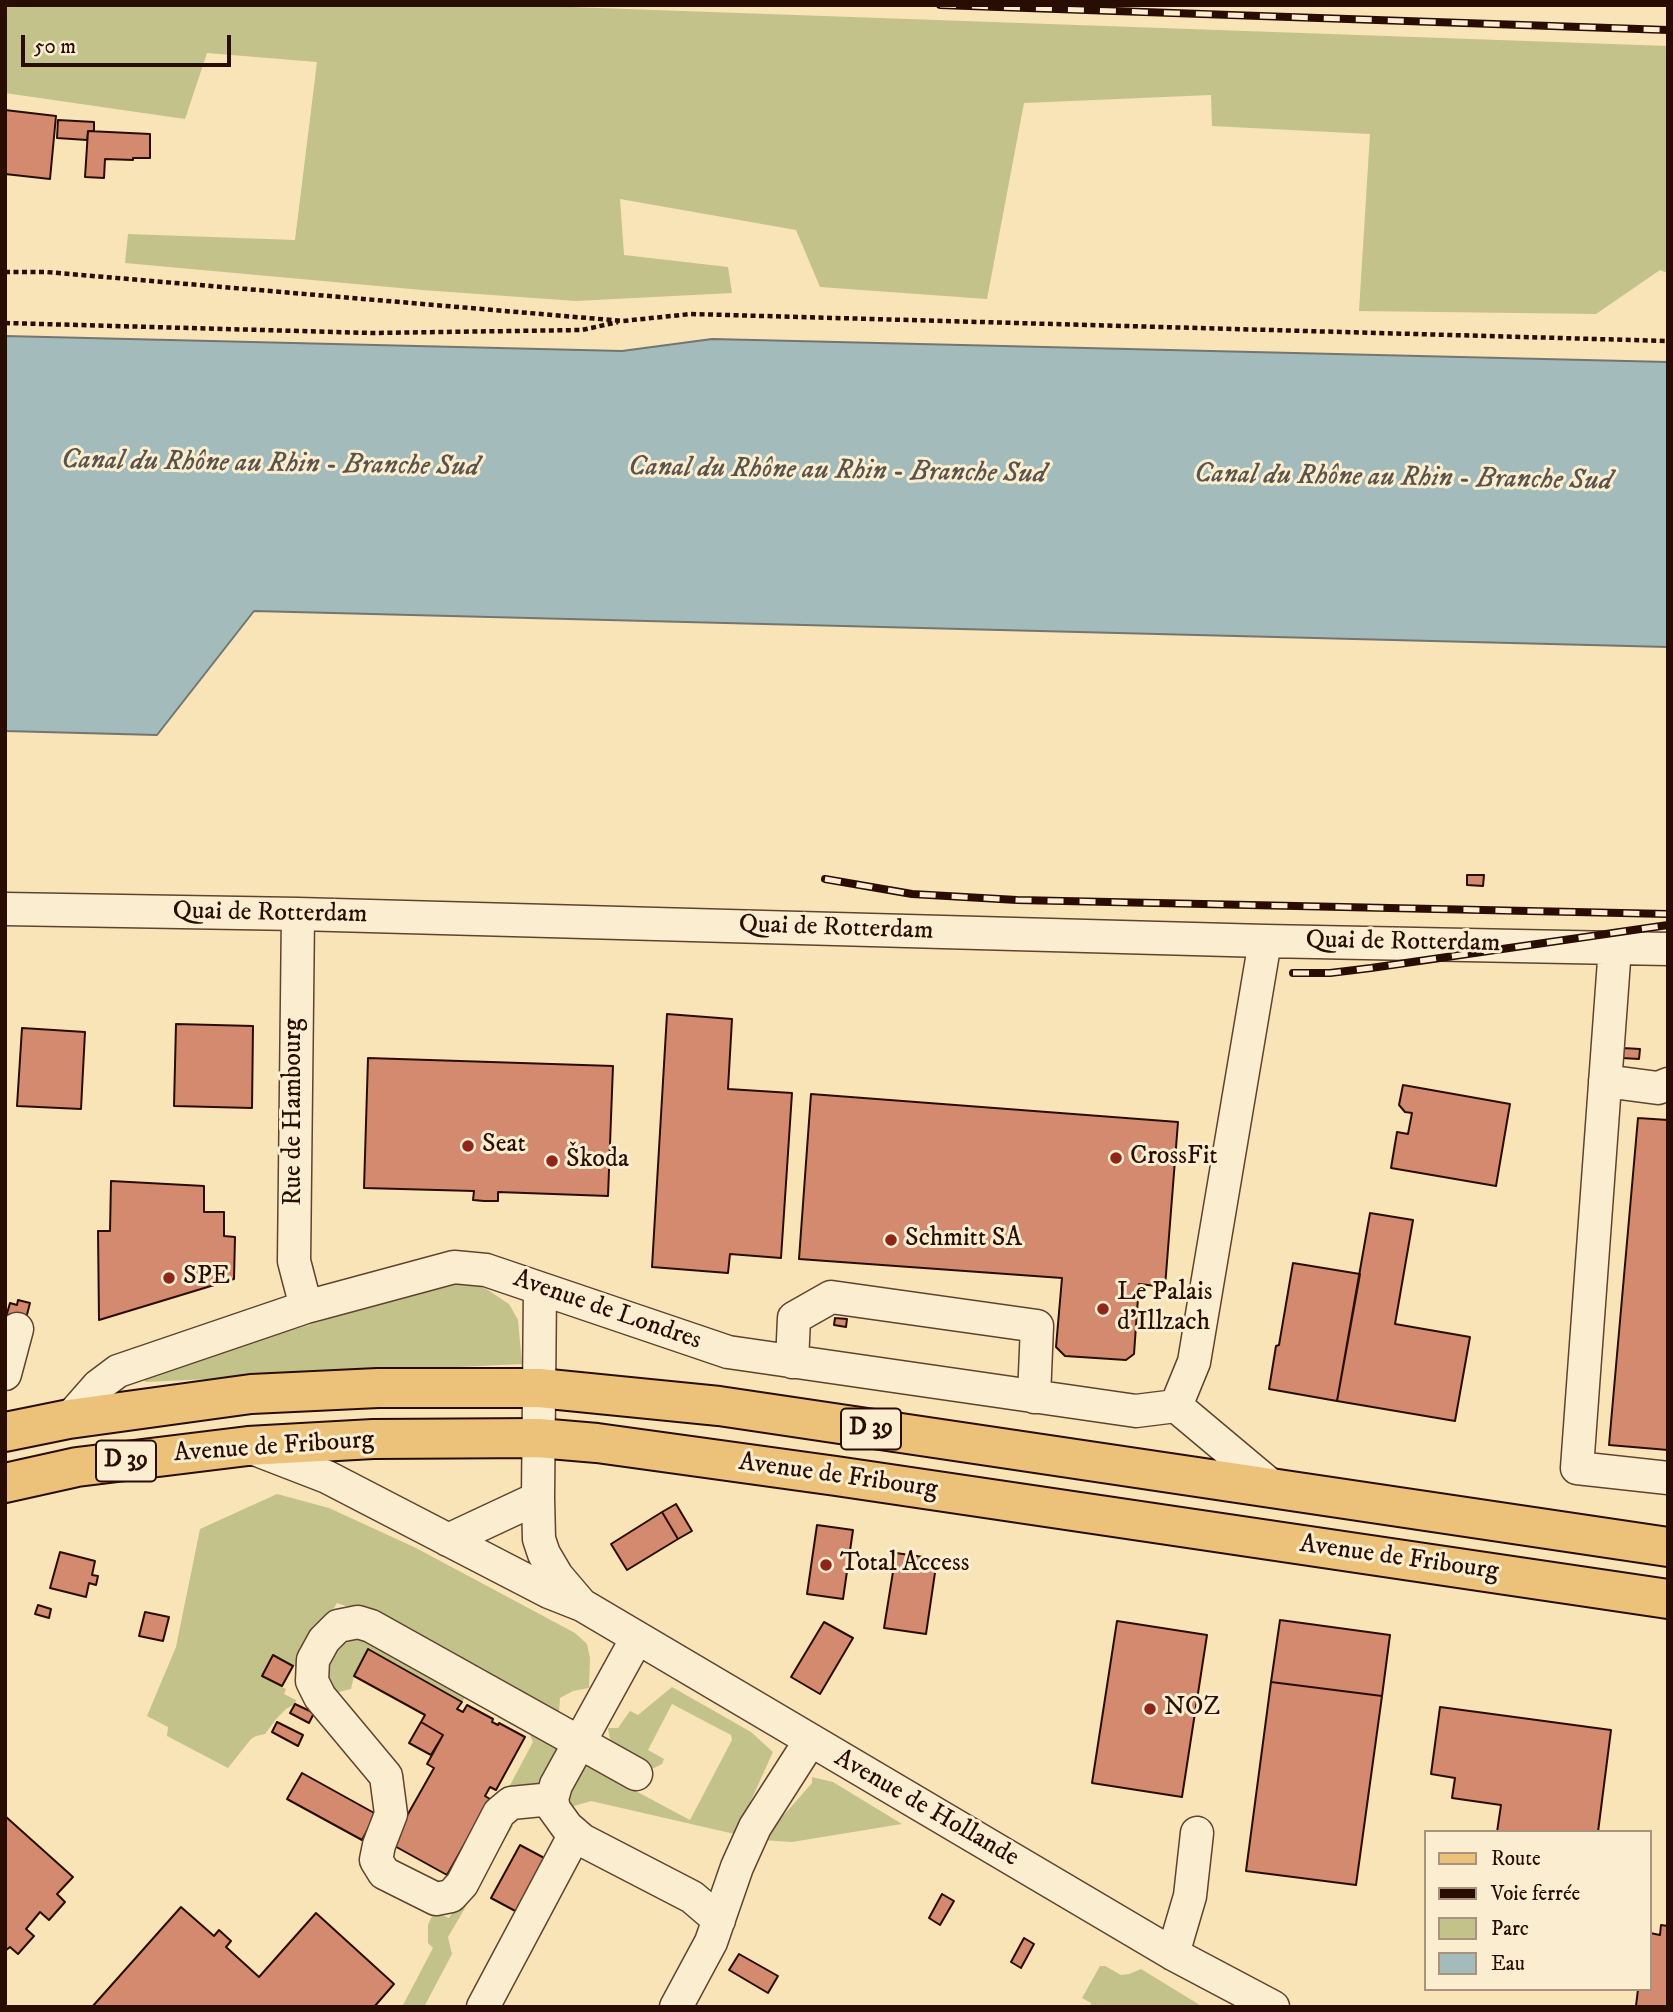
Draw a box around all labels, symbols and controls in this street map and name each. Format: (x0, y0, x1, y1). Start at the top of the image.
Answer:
scale bar (24, 21, 234, 65)
text: 50 m (34, 34, 76, 60)
water label: Canal du Rhône au Rhin - Branche Sud (61, 445, 479, 485)
water label: Canal du Rhône au Rhin - Branche Sud (628, 452, 1046, 492)
water label: Canal du Rhône au Rhin - Branche Sud (1194, 459, 1612, 499)
street label: Quai de Rotterdam (172, 897, 368, 931)
street label: Quai de Rotterdam (738, 910, 934, 948)
street label: Quai de Rotterdam (1305, 926, 1501, 960)
street label: Rue de Hambourg (279, 1018, 311, 1206)
place label: Seat (482, 1130, 526, 1162)
marker: Seat (460, 1138, 476, 1154)
place label: CrossFit (1130, 1142, 1218, 1174)
place label: Škoda (566, 1145, 629, 1177)
marker: CrossFit (1108, 1150, 1124, 1166)
marker: Škoda (544, 1153, 560, 1169)
place label: Schmitt SA (905, 1224, 1022, 1256)
marker: Schmitt SA (883, 1232, 899, 1248)
place label: SPE (183, 1262, 230, 1294)
street label: Avenue de Londres (509, 1264, 705, 1358)
marker: SPE (161, 1270, 177, 1286)
place label: Le Palais d'Illzach (1117, 1278, 1212, 1340)
marker: Le Palais d'Illzach (1095, 1301, 1111, 1317)
road number: D 39 (841, 1408, 901, 1450)
street label: Avenue de Fribourg (173, 1425, 375, 1471)
road number: D 39 (96, 1441, 156, 1482)
street label: Avenue de Fribourg (737, 1448, 939, 1506)
street label: Avenue de Fribourg (1298, 1530, 1500, 1588)
place label: Total Access (840, 1549, 969, 1581)
marker: Total Access (818, 1557, 834, 1573)
place label: NOZ (1164, 1693, 1220, 1725)
marker: NOZ (1142, 1701, 1158, 1717)
street label: Avenue de Hollande (828, 1744, 1024, 1874)
legend (1424, 1830, 1652, 1991)
text: Route (1491, 1846, 1541, 1872)
text: Voie ferrée (1491, 1881, 1580, 1907)
text: Parc (1491, 1916, 1529, 1942)
text: Eau (1491, 1951, 1525, 1977)

